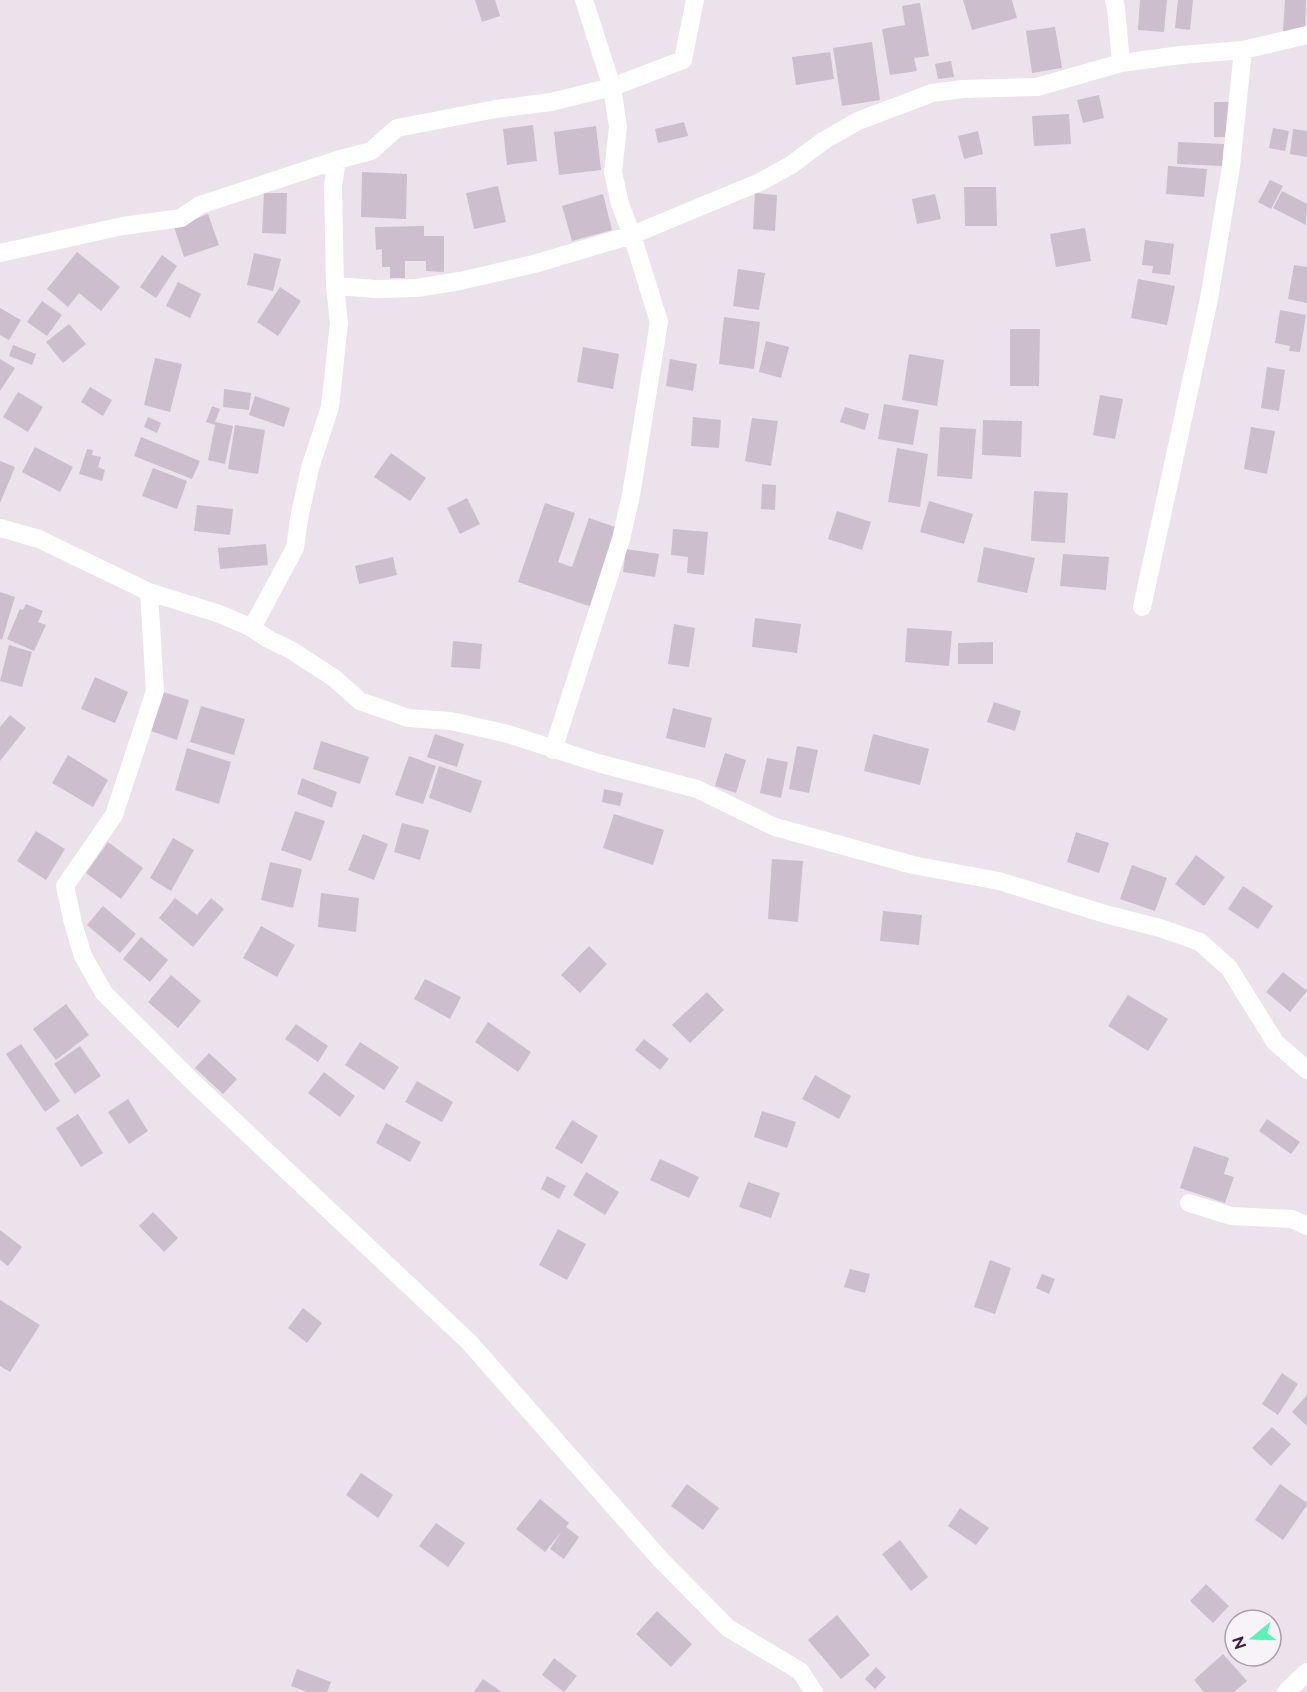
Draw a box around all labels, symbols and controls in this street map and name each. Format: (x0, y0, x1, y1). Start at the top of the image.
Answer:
north arrow (1223, 1608, 1283, 1668)
text: N (1228, 1634, 1250, 1652)

